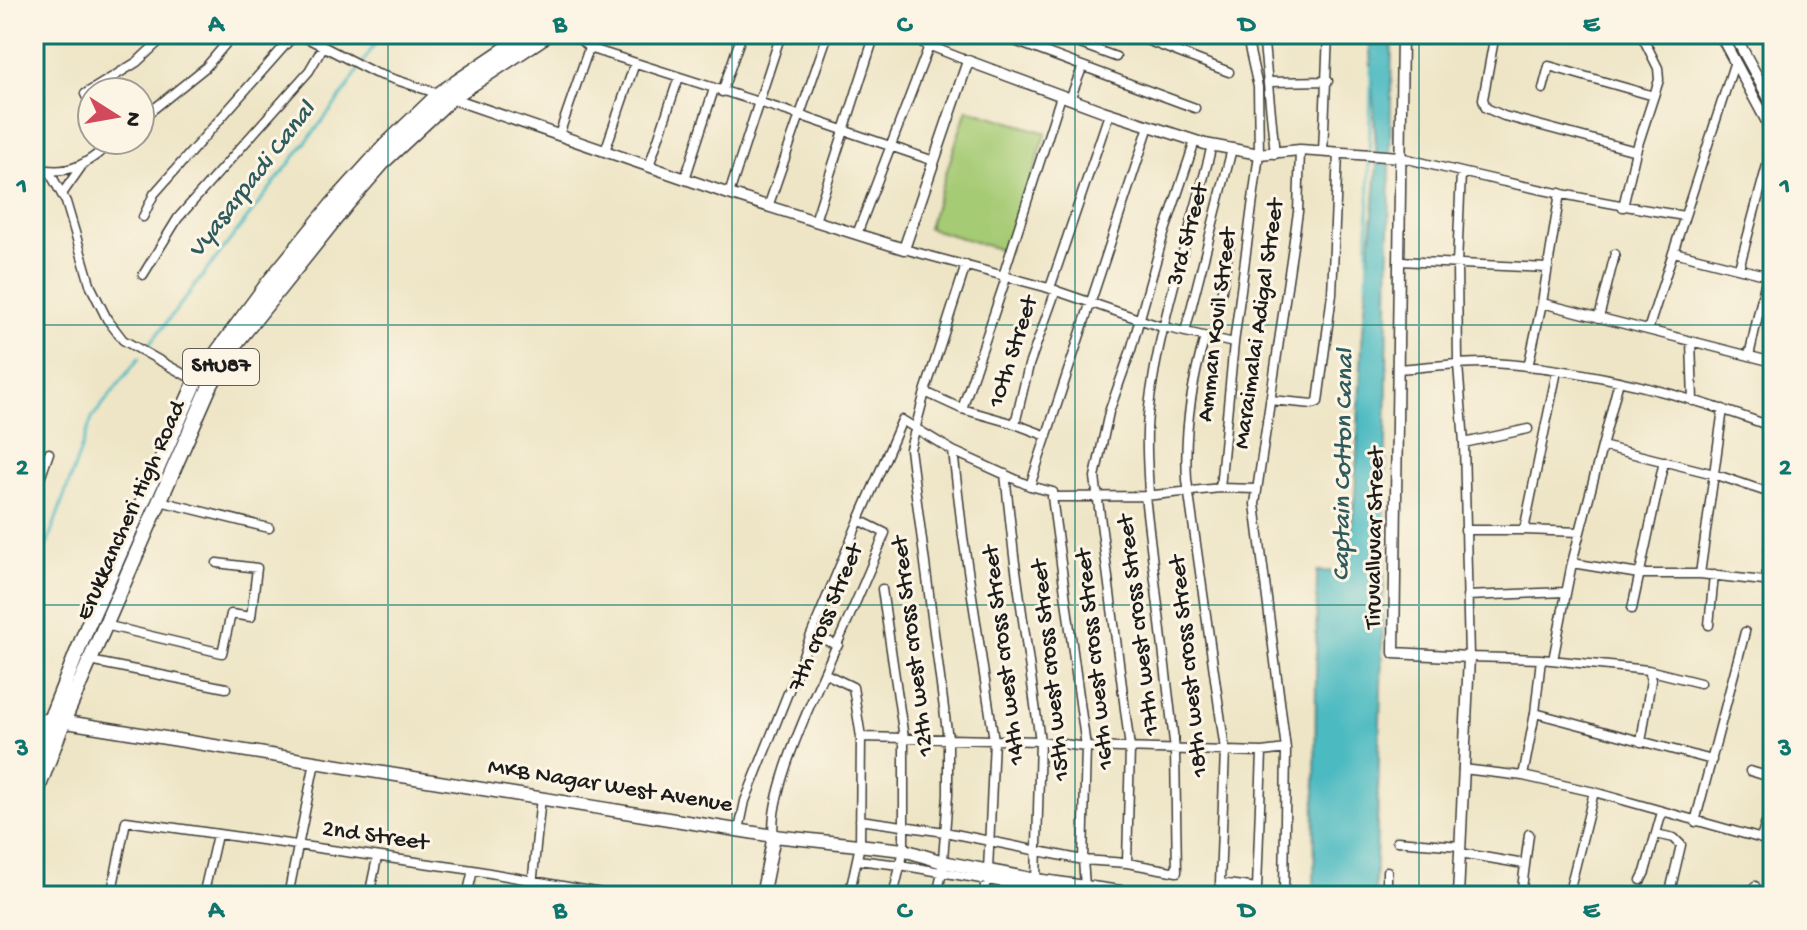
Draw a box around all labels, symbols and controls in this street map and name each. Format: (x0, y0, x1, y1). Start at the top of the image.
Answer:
text: A (207, 11, 225, 42)
text: B (552, 11, 568, 42)
text: C (897, 11, 914, 42)
text: D (1237, 11, 1257, 42)
text: E (1583, 11, 1601, 42)
north arrow (76, 76, 156, 156)
water label: Vyasarpadi Canal (182, 96, 325, 265)
text: N (118, 110, 146, 129)
text: 1 (16, 173, 27, 204)
text: 1 (1779, 173, 1790, 204)
street label: 3rd Street (1161, 179, 1217, 290)
street label: Maraimalai Adigal Street (1228, 195, 1292, 451)
street label: Amman Kovil Street (1192, 224, 1245, 424)
street label: 10th Street (982, 290, 1046, 412)
water label: Captain Cotton Canal (1327, 347, 1363, 581)
road number: SHU87 (183, 349, 259, 385)
street label: Erukkancheri High Road (71, 395, 194, 625)
street label: Tiruvalluvar Street (1360, 445, 1392, 631)
text: 2 (16, 454, 29, 485)
text: 2 (1779, 454, 1792, 485)
street label: 17th west cross Street (1112, 511, 1168, 738)
street label: 12th west cross Street (886, 532, 942, 759)
street label: 7th cross Street (783, 538, 872, 697)
street label: 14th west cross Street (977, 541, 1033, 768)
street label: 16th west cross Street (1070, 545, 1122, 772)
street label: 18th west cross Street (1164, 551, 1216, 779)
street label: 15th west cross Street (1026, 556, 1078, 783)
text: 3 (14, 735, 29, 766)
text: 3 (1777, 735, 1792, 766)
street label: MKB Nagar West Avenue (486, 753, 735, 821)
street label: 2nd Street (320, 815, 432, 859)
text: A (207, 897, 225, 928)
text: B (552, 897, 568, 928)
text: C (897, 897, 914, 928)
text: D (1237, 897, 1257, 928)
text: E (1583, 897, 1601, 928)

